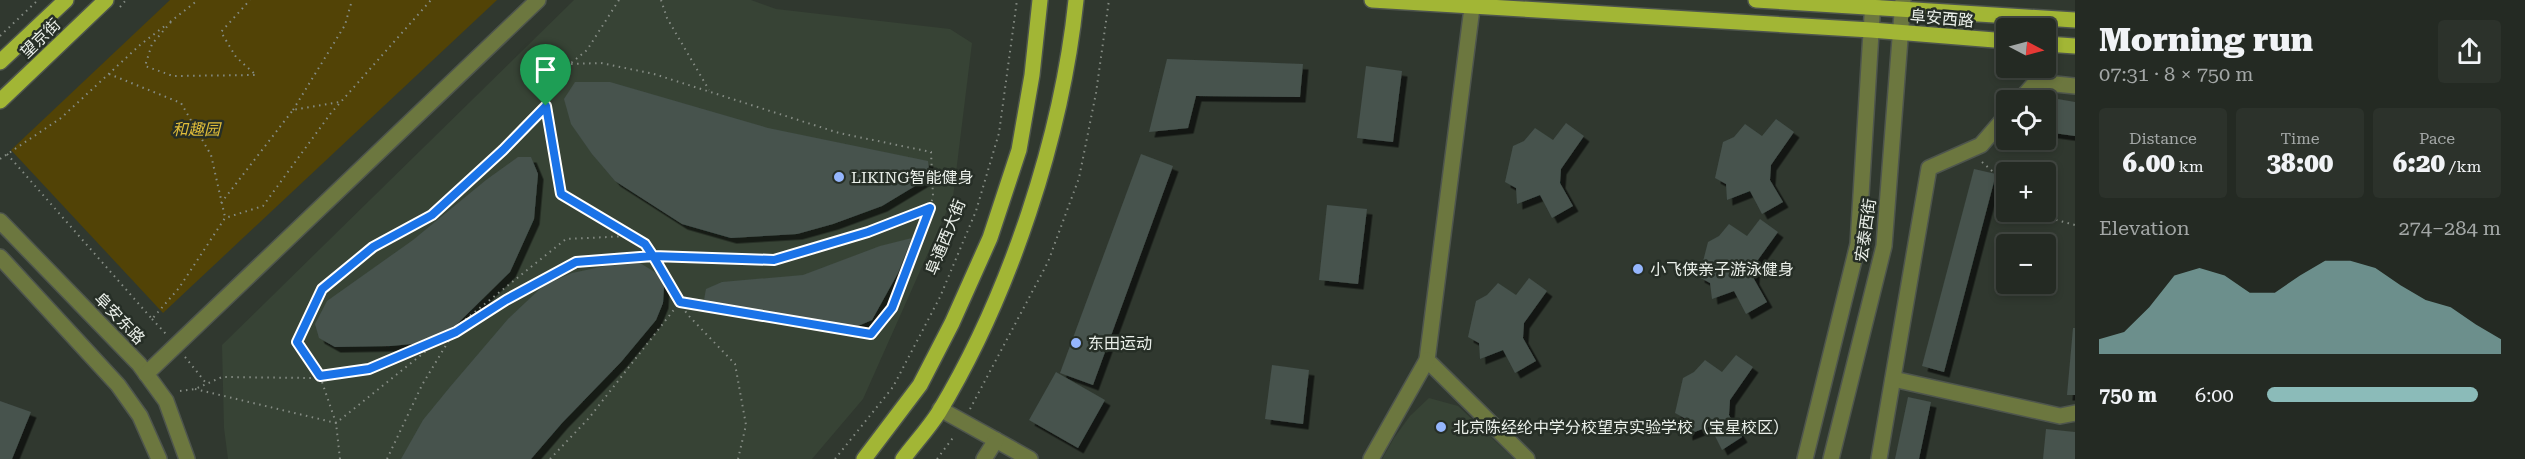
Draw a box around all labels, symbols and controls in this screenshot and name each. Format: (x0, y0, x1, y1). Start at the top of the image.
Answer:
street label: 阜安西路 (1909, 6, 1975, 31)
street label: 望京街 (16, 15, 64, 62)
north arrow (1996, 18, 2056, 78)
map controls (1996, 18, 2056, 294)
text: Morning run (2099, 20, 2313, 59)
button: share (2438, 20, 2501, 83)
pin (520, 44, 571, 106)
icon: arrive (529, 53, 562, 86)
text: 07:31 · 8 × 750 m (2099, 62, 2254, 86)
button: locate (1996, 90, 2056, 150)
park label: 和趣园 (172, 120, 222, 139)
text: Distance (2129, 129, 2197, 148)
text: Time (2280, 129, 2320, 148)
text: Pace (2419, 129, 2455, 148)
text: 6.00 (2122, 148, 2175, 178)
text: 38:00 (2267, 148, 2333, 178)
text: 6:20 (2393, 148, 2445, 178)
text: km (2175, 157, 2204, 176)
text: /km (2445, 157, 2481, 176)
button: + (1996, 162, 2056, 222)
place label: LIKING智能健身 (851, 168, 974, 187)
marker: LIKING智能健身 (832, 170, 846, 184)
street label: 阜通西大街 (922, 197, 969, 278)
street label: 宏泰西街 (1852, 197, 1879, 263)
text: Elevation (2099, 216, 2190, 240)
text: 274–284 m (2398, 216, 2501, 240)
button: − (1996, 234, 2056, 294)
place label: 小飞侠亲子游泳健身 (1650, 260, 1794, 279)
marker: 小飞侠亲子游泳健身 (1631, 262, 1645, 276)
street label: 阜安东路 (91, 289, 149, 348)
place label: 东田运动 (1088, 334, 1152, 353)
marker: 东田运动 (1069, 336, 1083, 350)
text: 750 m (2099, 383, 2157, 407)
text: 6:00 (2195, 383, 2234, 407)
place label: 北京陈经纶中学分校望京实验学校（宝星校区） (1453, 418, 1789, 437)
marker: 北京陈经纶中学分校望京实验学校（宝星校区） (1434, 420, 1448, 434)

